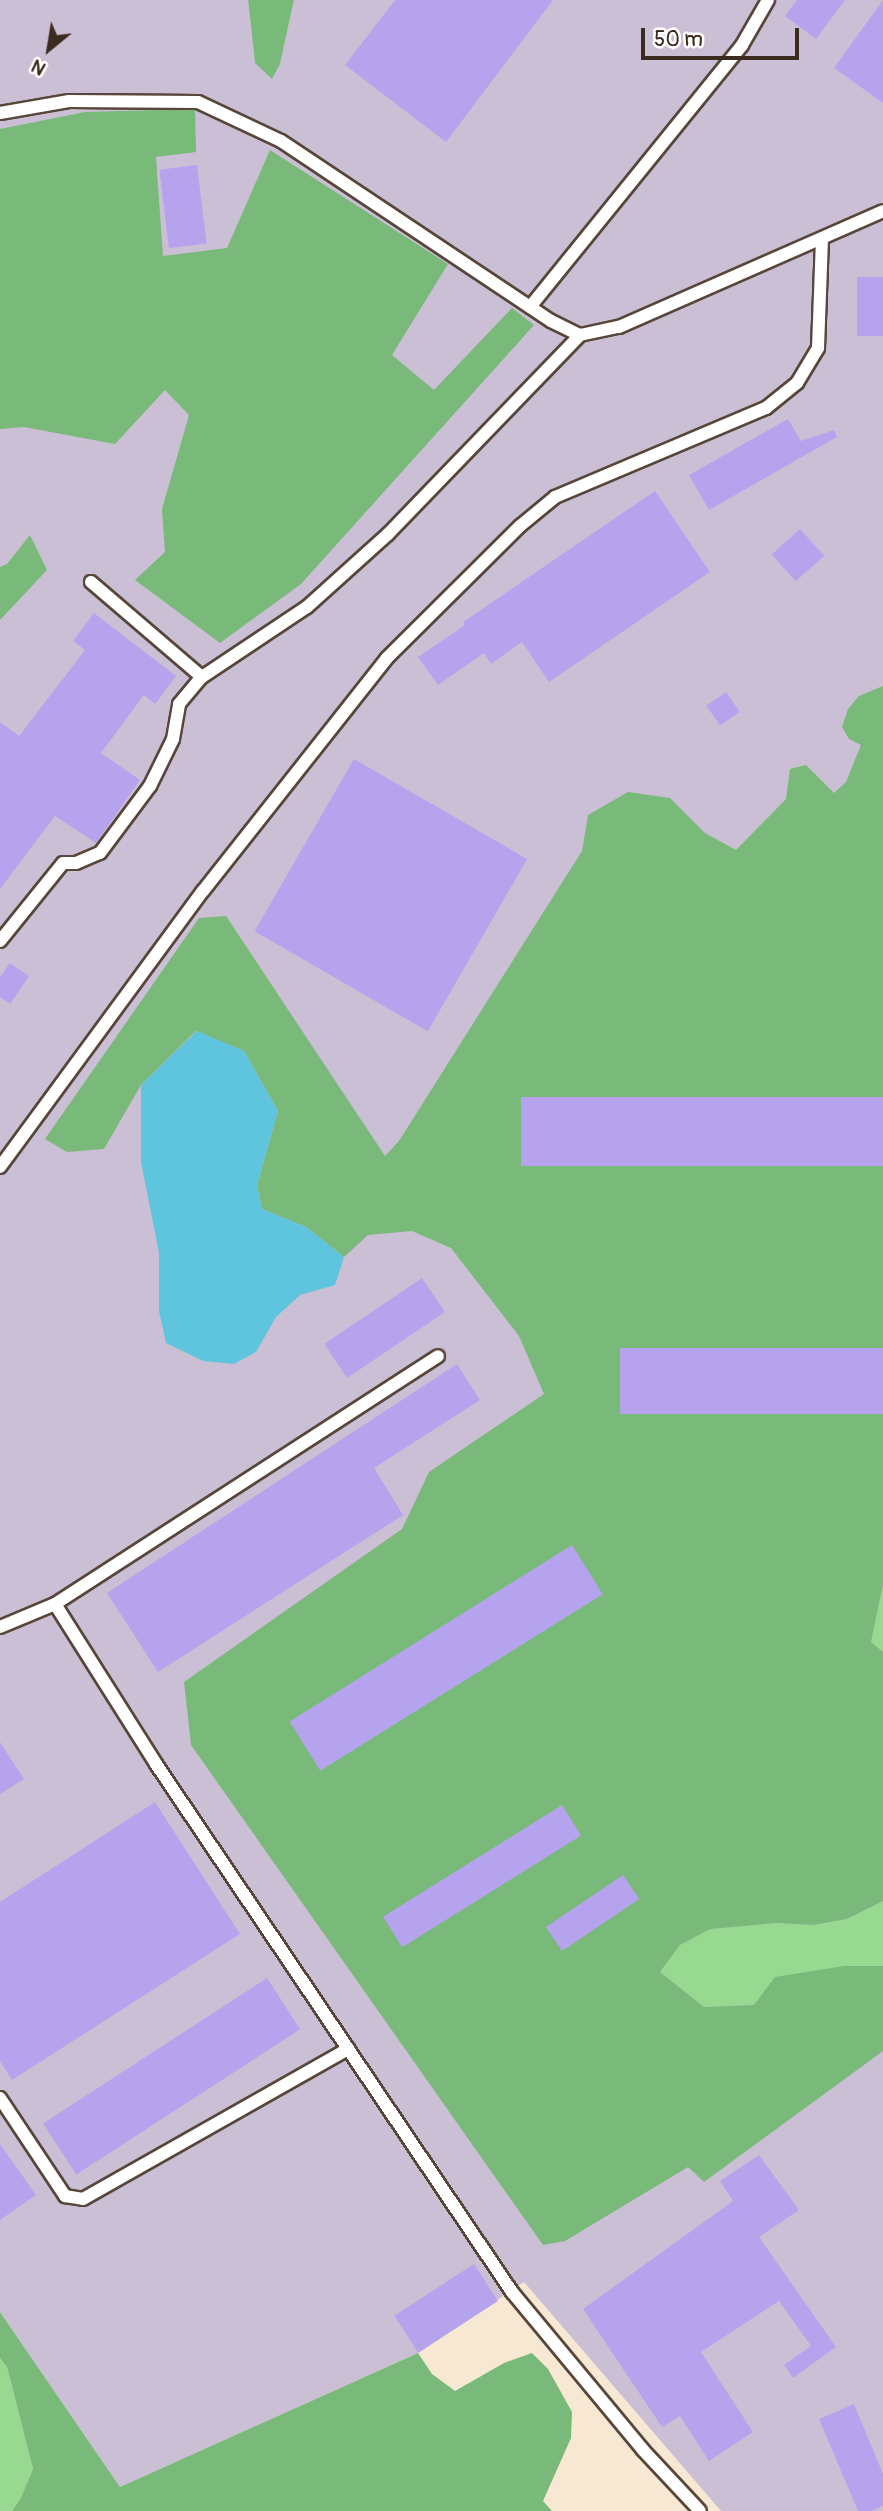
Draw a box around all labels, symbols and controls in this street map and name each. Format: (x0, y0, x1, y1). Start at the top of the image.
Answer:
north arrow (14, 14, 84, 84)
scale bar (645, 14, 802, 58)
text: 50 m (654, 26, 703, 53)
text: N (27, 54, 50, 81)

